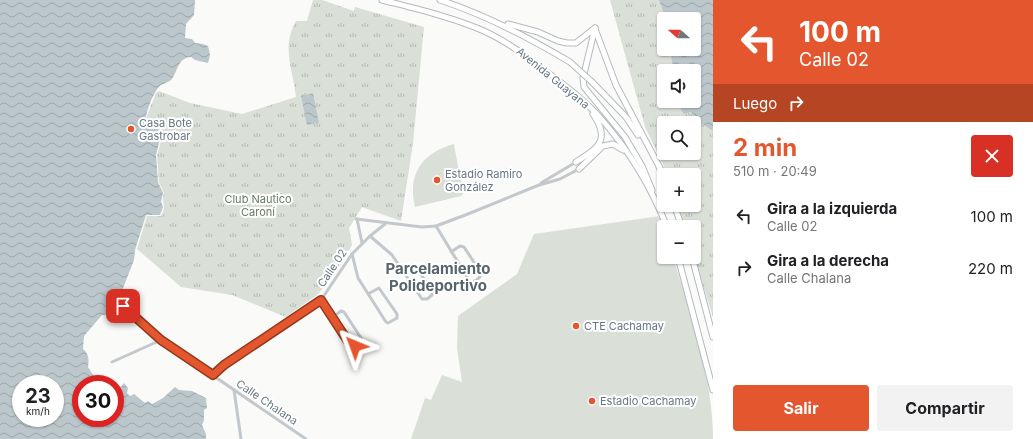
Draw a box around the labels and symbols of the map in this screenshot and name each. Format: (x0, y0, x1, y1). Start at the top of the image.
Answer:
north arrow (657, 12, 701, 56)
street label: Avenida Guayana (514, 44, 592, 112)
place label: Casa Bote Gastrobar (139, 116, 192, 143)
marker: Casa Bote Gastrobar (126, 124, 136, 134)
place label: Estadio Ramiro González (445, 167, 523, 194)
marker: Estadio Ramiro González (432, 175, 442, 185)
park label: Club Nautico Caroní (224, 192, 292, 219)
street label: Calle 02 (314, 246, 350, 290)
district label: Parcelamiento Polideportivo (385, 259, 491, 295)
pin (106, 289, 140, 323)
place label: CTE Cachamay (584, 319, 664, 333)
marker: CTE Cachamay (571, 321, 581, 331)
position arrow (334, 325, 376, 367)
speed limit sign: 30 (72, 375, 124, 427)
street label: Calle Chalana (234, 376, 300, 428)
place label: Estadio Cachamay (600, 394, 696, 408)
marker: Estadio Cachamay (587, 396, 597, 406)

